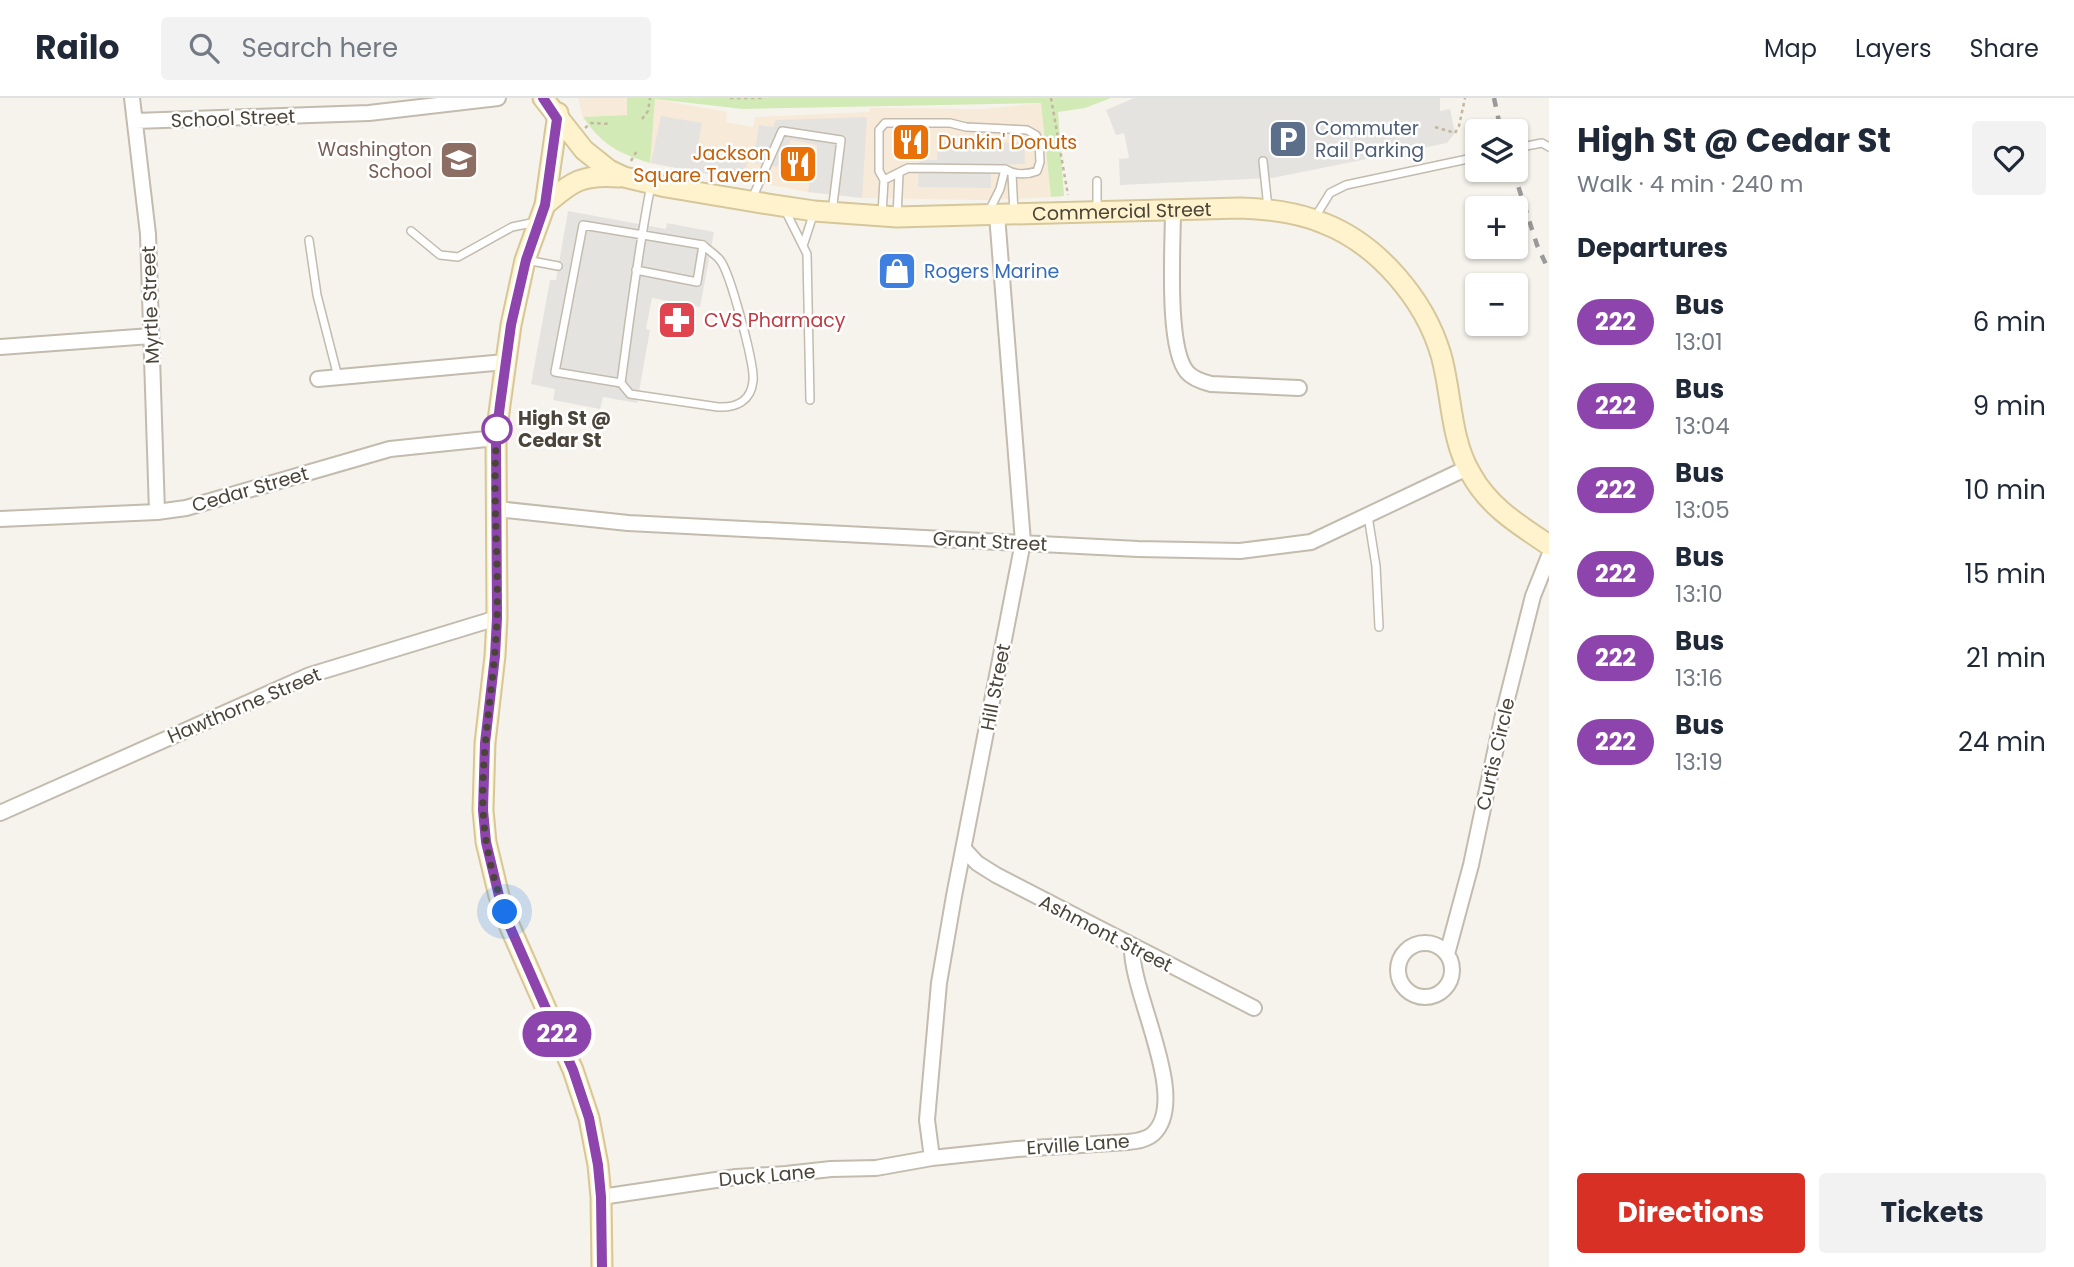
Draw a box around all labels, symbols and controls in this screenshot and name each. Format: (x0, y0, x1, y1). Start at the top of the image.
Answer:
search box (161, 17, 651, 80)
text: Railo (35, 24, 119, 71)
icon: search (185, 29, 223, 67)
text: Search here (241, 30, 398, 66)
text: Map (1764, 32, 1817, 65)
text: Layers (1855, 32, 1931, 65)
text: Share (1969, 32, 2039, 65)
street label: School Street (170, 103, 296, 134)
place label: Commuter Rail Parking (1315, 115, 1424, 164)
text: High St @ Cedar St (1577, 117, 1891, 164)
parking icon: Commuter Rail Parking (1267, 118, 1309, 160)
map controls (1465, 119, 1528, 336)
button: layers (1465, 119, 1528, 182)
restaurant icon: Dunkin' Donuts (890, 121, 932, 163)
button: heart (1972, 121, 2046, 195)
place label: Dunkin' Donuts (938, 129, 1077, 156)
place label: Washington School (318, 136, 432, 185)
school or university icon: Washington School (438, 139, 480, 181)
place label: Jackson Square Tavern (633, 140, 771, 189)
restaurant icon: Jackson Square Tavern (777, 143, 819, 185)
text: Walk · 4 min · 240 m (1577, 168, 1803, 200)
street label: Commercial Street (1032, 196, 1212, 227)
button: + (1465, 196, 1528, 259)
text: Departures (1577, 230, 1728, 266)
street label: Myrtle Street (135, 245, 166, 365)
shop icon: Rogers Marine (876, 250, 918, 292)
place label: Rogers Marine (924, 258, 1059, 285)
button: − (1465, 273, 1528, 336)
text: Bus (1675, 287, 1724, 323)
pharmacy icon: CVS Pharmacy (656, 299, 698, 341)
text: 6 min (1973, 304, 2046, 340)
text: 222 (1595, 305, 1636, 338)
place label: CVS Pharmacy (704, 307, 846, 334)
text: 13:01 (1675, 326, 1723, 358)
text: Bus (1675, 371, 1724, 407)
text: 9 min (1973, 388, 2046, 424)
text: 222 (1595, 389, 1636, 422)
place label: High St @ Cedar St (518, 405, 611, 454)
text: 13:04 (1675, 410, 1730, 442)
marker: High St @ Cedar St (482, 414, 512, 444)
text: Bus (1675, 455, 1724, 491)
street label: Cedar Street (189, 460, 312, 519)
text: 10 min (1965, 472, 2046, 508)
text: 222 (1595, 473, 1636, 506)
text: 13:05 (1675, 494, 1730, 526)
street label: Grant Street (932, 525, 1048, 558)
text: Bus (1675, 539, 1724, 575)
text: 15 min (1965, 556, 2046, 592)
text: 222 (1595, 557, 1636, 590)
text: 13:10 (1675, 578, 1723, 610)
text: Bus (1675, 623, 1724, 659)
text: 21 min (1966, 640, 2046, 676)
street label: Hill Street (974, 641, 1017, 733)
text: 222 (1595, 641, 1636, 674)
street label: Hawthorne Street (163, 661, 325, 750)
text: 13:16 (1675, 662, 1723, 694)
street label: Curtis Circle (1469, 695, 1522, 813)
text: Bus (1675, 707, 1724, 743)
text: 24 min (1958, 724, 2046, 760)
text: 222 (1595, 725, 1636, 758)
text: 13:19 (1675, 746, 1723, 778)
street label: Ashmont Street (1034, 888, 1177, 979)
your location (487, 894, 522, 929)
line badge: 222 (517, 1011, 597, 1057)
text: 222 (536, 1017, 578, 1050)
street label: Erville Lane (1026, 1127, 1131, 1162)
street label: Duck Lane (718, 1158, 817, 1193)
button: Directions (1577, 1173, 1805, 1253)
button: Tickets (1819, 1173, 2046, 1253)

